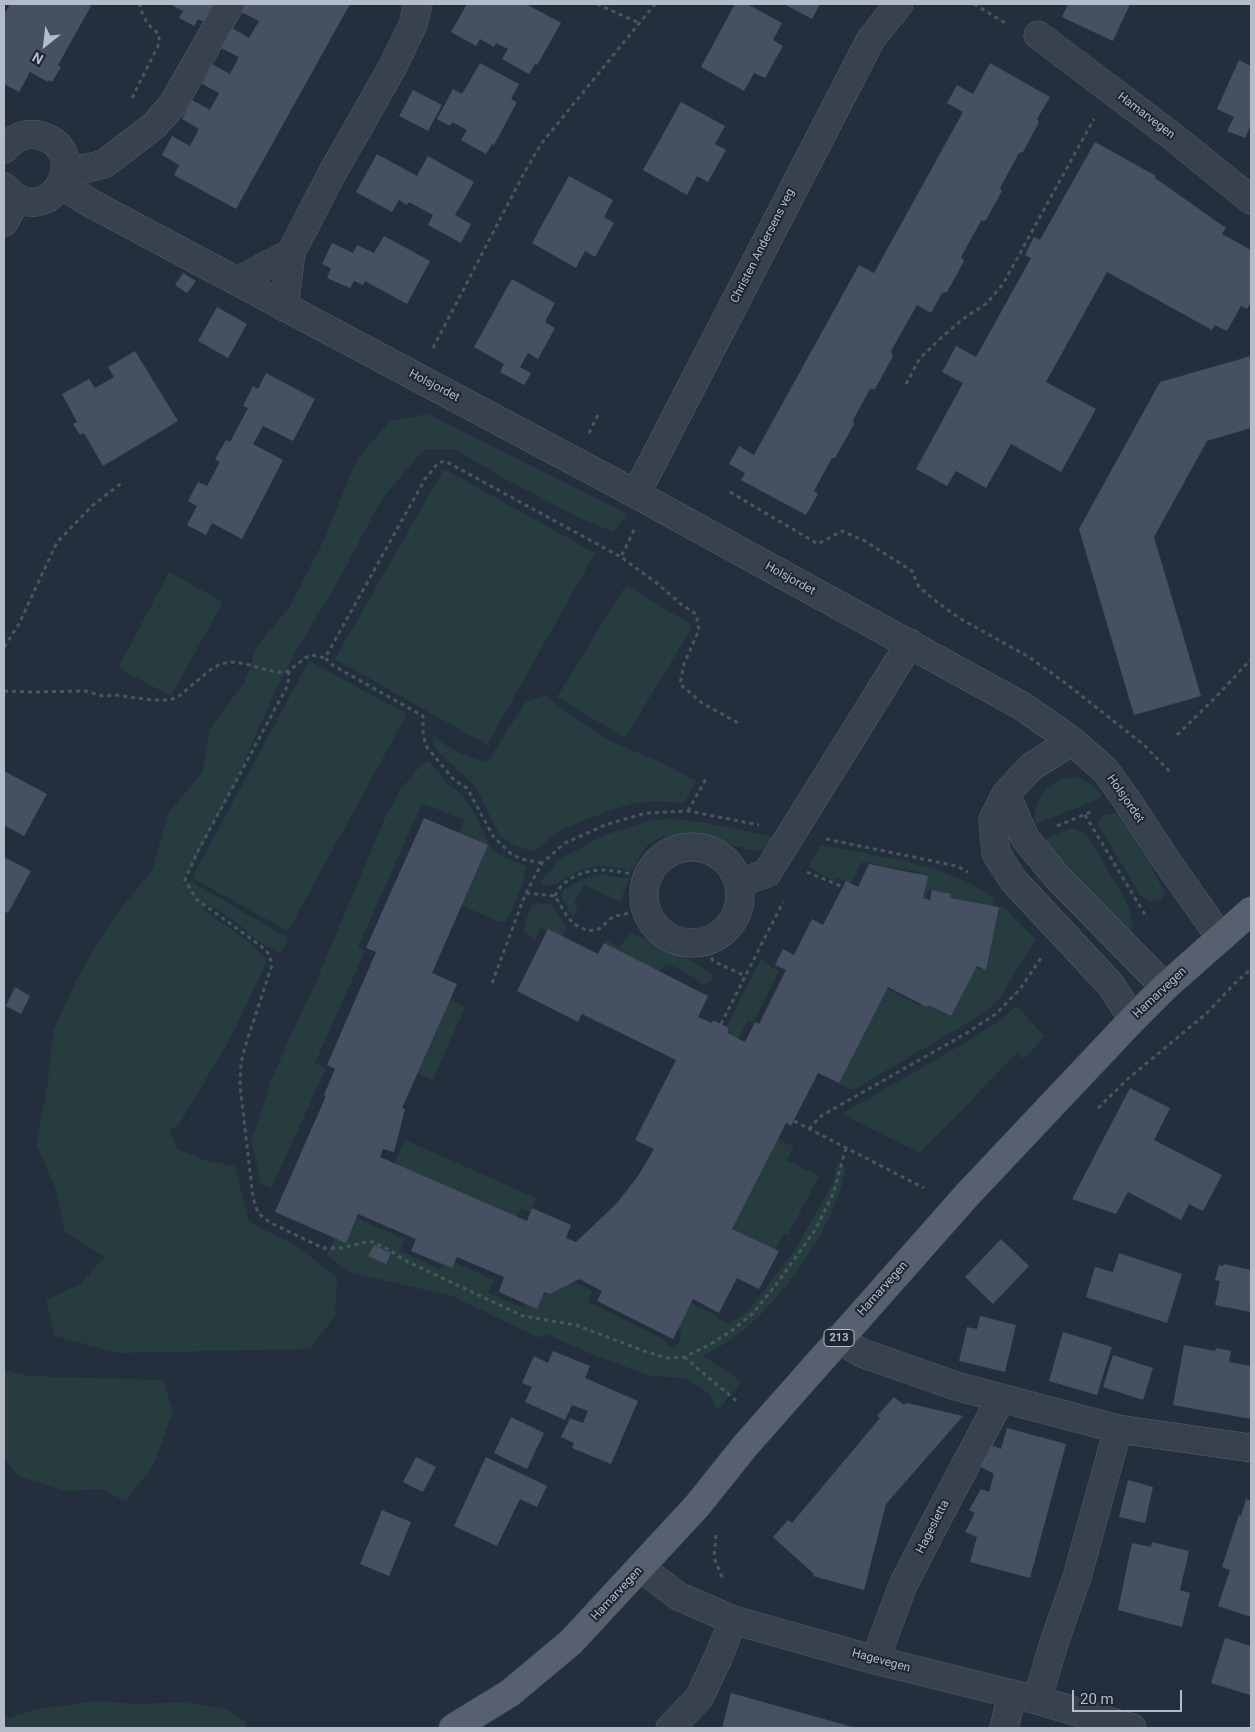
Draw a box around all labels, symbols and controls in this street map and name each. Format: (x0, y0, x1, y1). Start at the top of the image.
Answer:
north arrow (20, 20, 70, 70)
text: N (30, 49, 46, 68)
street label: Hamarvegen (1114, 90, 1178, 142)
street label: Christen Andersens veg (728, 186, 798, 306)
street label: Holsjordet (406, 367, 462, 405)
street label: Holsjordet (762, 559, 818, 599)
street label: Holsjordet (1103, 772, 1147, 826)
street label: Hamarvegen (1130, 964, 1190, 1022)
street label: Hamarvegen (855, 1259, 911, 1319)
road number: 213 (824, 1330, 854, 1346)
street label: Hagesletta (913, 1498, 953, 1556)
street label: Hamarvegen (588, 1564, 646, 1624)
street label: Hagevegen (850, 1646, 912, 1676)
scale bar (1075, 1680, 1185, 1712)
text: 20 m (1080, 1690, 1114, 1708)

